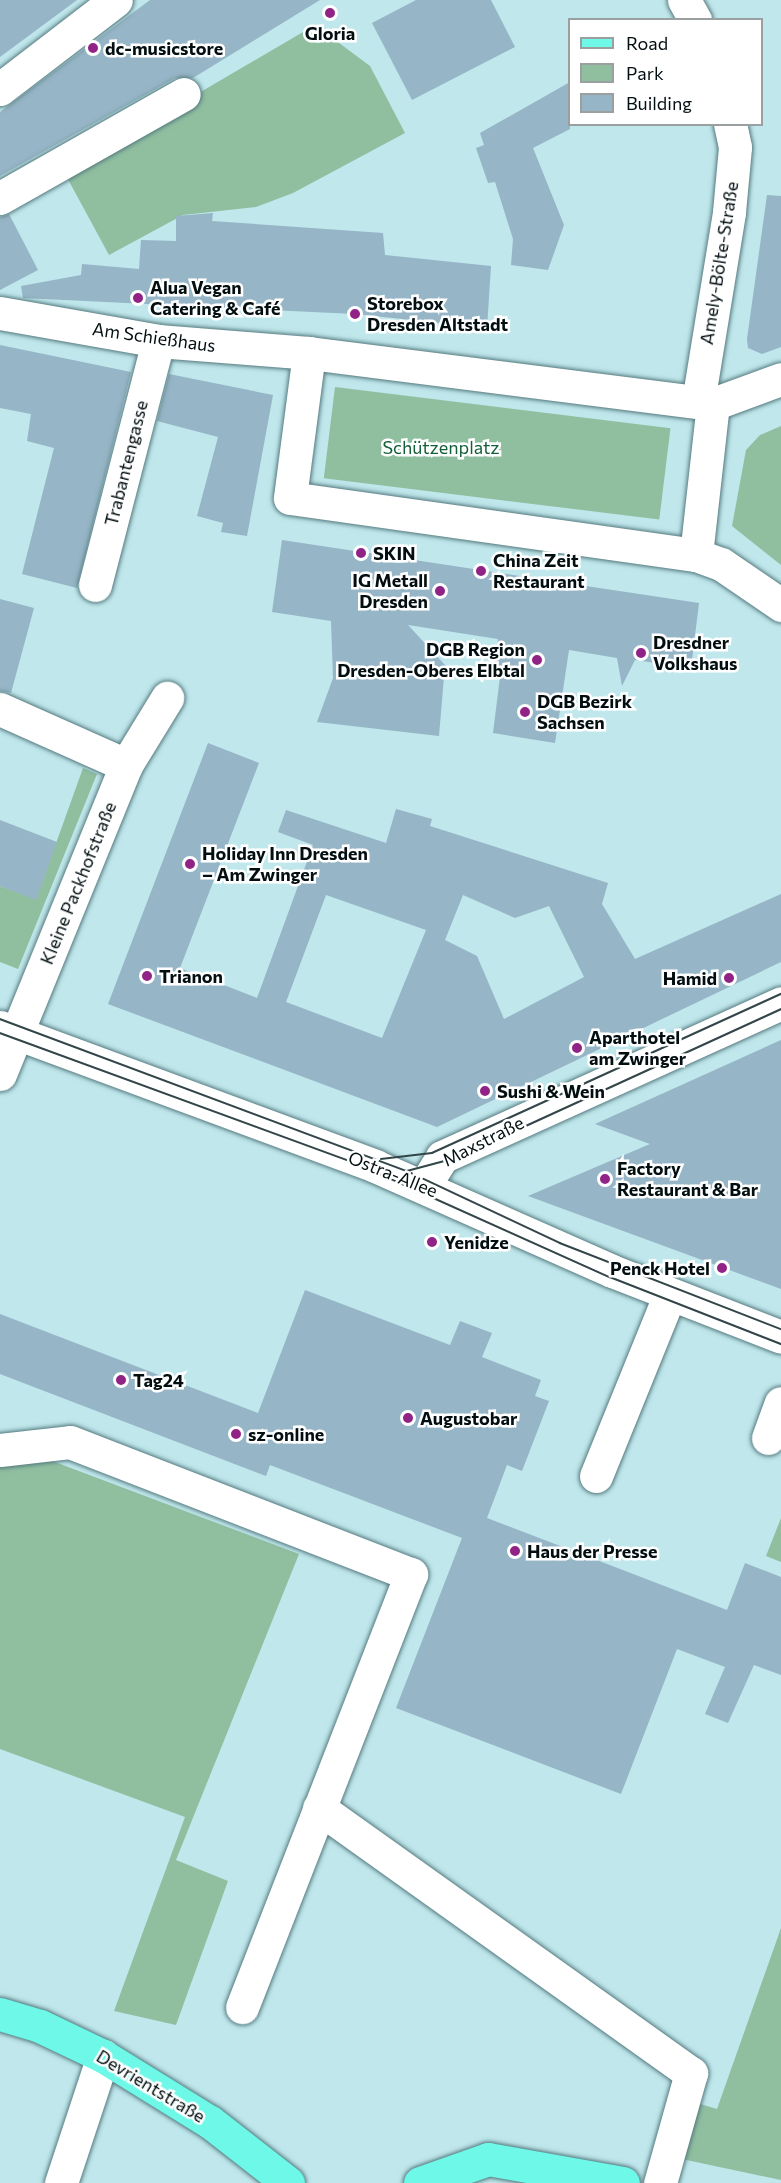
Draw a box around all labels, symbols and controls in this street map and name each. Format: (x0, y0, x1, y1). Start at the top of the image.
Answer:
marker: Gloria (323, 6, 337, 20)
legend (568, 18, 763, 126)
place label: Gloria (305, 22, 355, 44)
text: Road (626, 32, 668, 54)
place label: dc-musicstore (105, 37, 223, 59)
marker: dc-musicstore (86, 41, 100, 55)
text: Park (626, 62, 664, 84)
text: Building (626, 92, 692, 114)
street label: Amely-Bölte-Straße (695, 180, 743, 346)
place label: Alua Vegan Catering & Café (150, 277, 281, 320)
marker: Alua Vegan Catering & Café (131, 291, 145, 305)
place label: Storebox Dresden Altstadt (367, 293, 508, 336)
marker: Storebox Dresden Altstadt (348, 307, 362, 321)
street label: Am Schießhaus (91, 318, 217, 356)
street label: Trabantengasse (100, 398, 152, 528)
park label: Schützenplatz (383, 436, 499, 458)
place label: SKIN (373, 542, 416, 564)
marker: SKIN (354, 546, 368, 560)
place label: China Zeit Restaurant (493, 550, 585, 592)
marker: China Zeit Restaurant (474, 564, 488, 578)
place label: IG Metall Dresden (352, 570, 428, 612)
marker: IG Metall Dresden (433, 584, 447, 598)
place label: Dresdner Volkshaus (653, 632, 737, 674)
place label: DGB Region Dresden-Oberes Elbtal (337, 639, 525, 682)
marker: Dresdner Volkshaus (634, 646, 648, 660)
marker: DGB Region Dresden-Oberes Elbtal (530, 653, 544, 667)
place label: DGB Bezirk Sachsen (537, 691, 632, 734)
marker: DGB Bezirk Sachsen (518, 705, 532, 719)
street label: Kleine Packhofstraße (35, 799, 121, 967)
place label: Holiday Inn Dresden – Am Zwinger (202, 843, 368, 886)
marker: Holiday Inn Dresden – Am Zwinger (183, 857, 197, 871)
place label: Trianon (159, 965, 223, 987)
place label: Hamid (663, 967, 717, 989)
marker: Trianon (140, 969, 154, 983)
marker: Hamid (722, 971, 736, 985)
place label: Aparthotel am Zwinger (589, 1027, 686, 1070)
marker: Aparthotel am Zwinger (570, 1041, 584, 1055)
place label: Sushi & Wein (497, 1080, 605, 1102)
marker: Sushi & Wein (478, 1084, 492, 1098)
street label: Maxstraße (439, 1111, 527, 1171)
street label: Ostra-Allee (345, 1146, 441, 1202)
place label: Factory Restaurant & Bar (617, 1158, 758, 1200)
marker: Factory Restaurant & Bar (598, 1172, 612, 1186)
place label: Yenidze (444, 1231, 509, 1253)
marker: Yenidze (425, 1235, 439, 1249)
place label: Penck Hotel (610, 1257, 710, 1279)
marker: Penck Hotel (715, 1261, 729, 1275)
place label: Tag24 (133, 1369, 184, 1391)
marker: Tag24 (114, 1373, 128, 1387)
place label: Augustobar (420, 1407, 517, 1429)
marker: Augustobar (401, 1411, 415, 1425)
place label: sz-online (248, 1423, 324, 1445)
marker: sz-online (229, 1427, 243, 1441)
place label: Haus der Presse (527, 1540, 657, 1562)
marker: Haus der Presse (508, 1544, 522, 1558)
street label: Devrientstraße (93, 2045, 209, 2127)

